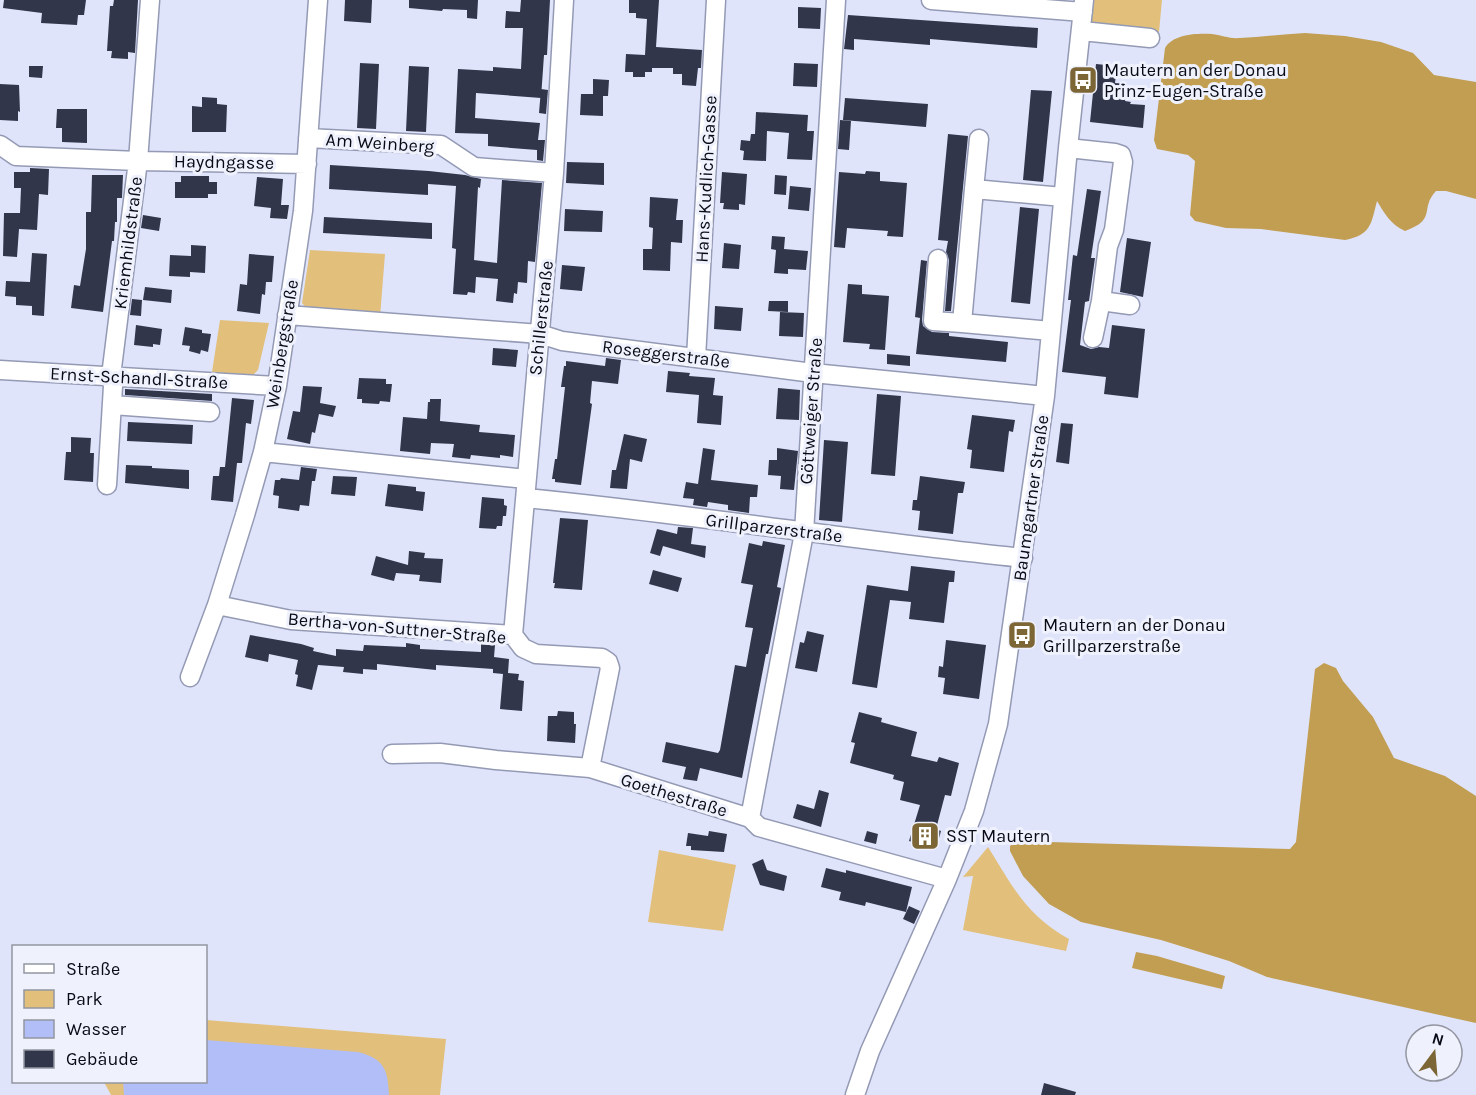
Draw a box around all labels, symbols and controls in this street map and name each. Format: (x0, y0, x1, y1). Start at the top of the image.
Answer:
place label: Mautern an der Donau Prinz-Eugen-Straße (1104, 59, 1287, 102)
bus stop icon: Mautern an der Donau Prinz-Eugen-Straße (1067, 64, 1099, 96)
street label: Hans-Kudlich-Gasse (691, 95, 721, 263)
street label: Am Weinberg (325, 128, 435, 158)
street label: Haydngasse (174, 150, 274, 174)
street label: Kriemhildstraße (109, 175, 147, 311)
street label: Schillerstraße (524, 260, 558, 376)
street label: Weinbergstraße (261, 278, 303, 410)
street label: Roseggerstraße (601, 335, 731, 373)
street label: Göttweiger Straße (795, 337, 827, 485)
street label: Ernst-Schandl-Straße (49, 362, 229, 394)
street label: Baumgartner Straße (1008, 414, 1054, 582)
street label: Grillparzerstraße (704, 509, 844, 547)
street label: Bertha-von-Suttner-Straße (287, 607, 507, 649)
place label: Mautern an der Donau Grillparzerstraße (1043, 614, 1226, 657)
bus stop icon: Mautern an der Donau Grillparzerstraße (1006, 619, 1038, 651)
street label: Goethestraße (618, 768, 730, 822)
building icon: SST Mautern (909, 820, 941, 852)
place label: SST Mautern (946, 825, 1050, 847)
legend (12, 945, 207, 1083)
text: Straße (66, 958, 120, 980)
text: Park (66, 988, 103, 1010)
text: Wasser (66, 1018, 127, 1040)
north arrow (1404, 1023, 1464, 1083)
text: N (1430, 1028, 1446, 1050)
text: Gebäude (66, 1048, 138, 1070)

